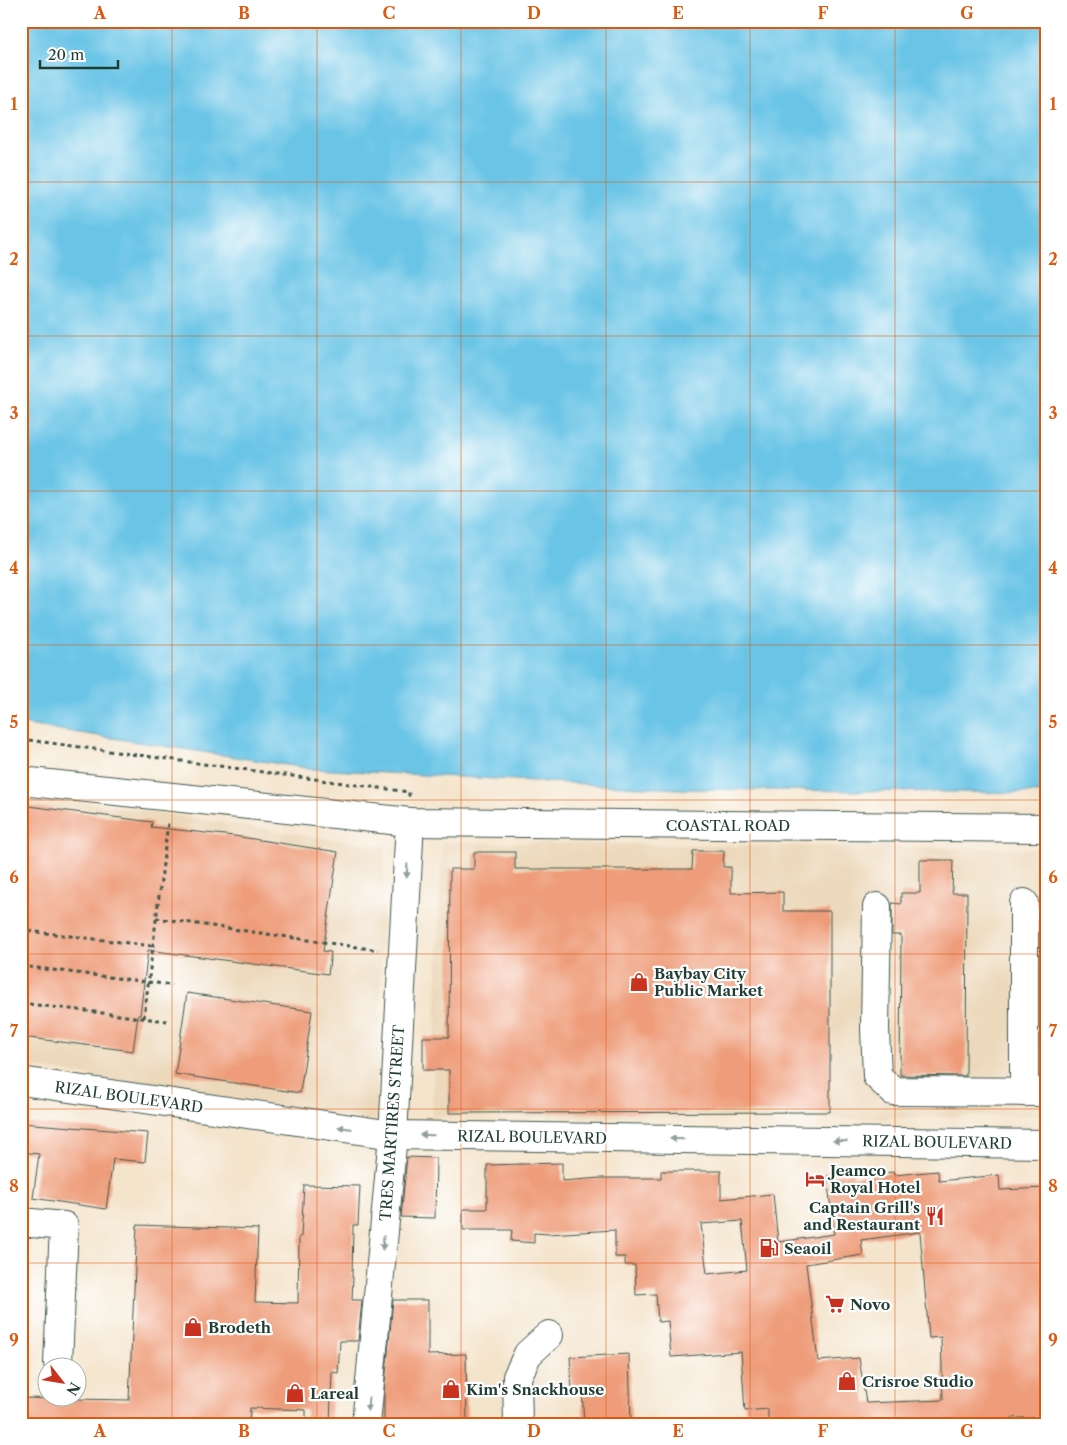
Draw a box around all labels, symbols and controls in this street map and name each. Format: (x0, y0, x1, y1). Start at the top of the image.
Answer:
text: A (93, 3, 107, 23)
text: B (238, 3, 250, 23)
text: C (383, 3, 395, 23)
text: D (527, 3, 541, 23)
text: E (672, 3, 684, 23)
text: F (818, 3, 829, 23)
text: G (960, 3, 974, 23)
scale bar (40, 38, 118, 70)
text: 20 m (48, 45, 84, 64)
text: 1 (10, 94, 18, 114)
text: 1 (1049, 94, 1057, 114)
text: 2 (9, 249, 19, 269)
text: 2 (1048, 249, 1058, 269)
text: 3 (9, 403, 19, 423)
text: 3 (1048, 403, 1058, 423)
text: 4 (9, 558, 19, 578)
text: 4 (1048, 558, 1058, 578)
text: 5 (10, 712, 19, 732)
text: 5 (1049, 712, 1058, 732)
street label: COASTAL ROAD (666, 816, 790, 835)
one-way arrow (403, 863, 411, 879)
text: 6 (9, 867, 19, 887)
text: 6 (1048, 867, 1058, 887)
place label: Baybay City Public Market (654, 964, 763, 1000)
shop icon: Baybay City Public Market (628, 971, 650, 993)
text: 7 (10, 1021, 19, 1041)
text: 7 (1049, 1021, 1058, 1041)
street label: TRES MARTIRES STREET (376, 1023, 408, 1222)
street label: RIZAL BOULEVARD (54, 1077, 204, 1117)
one-way arrow (337, 1124, 353, 1132)
street label: RIZAL BOULEVARD (457, 1126, 607, 1148)
one-way arrow (419, 1131, 435, 1139)
street label: RIZAL BOULEVARD (862, 1131, 1012, 1153)
one-way arrow (669, 1135, 685, 1143)
one-way arrow (831, 1137, 847, 1145)
place label: Jeamco Royal Hotel (827, 1161, 921, 1197)
hotel icon: Jeamco Royal Hotel (804, 1168, 826, 1190)
text: 8 (9, 1176, 19, 1196)
text: 8 (1048, 1176, 1058, 1196)
place label: Captain Grill's and Restaurant (803, 1198, 920, 1234)
restaurant icon: Captain Grill's and Restaurant (924, 1205, 946, 1227)
one-way arrow (379, 1235, 387, 1251)
fuel station icon: Seaoil (758, 1237, 780, 1259)
place label: Seaoil (784, 1239, 831, 1258)
supermarket icon: Novo (824, 1293, 846, 1315)
place label: Novo (850, 1295, 890, 1314)
shop icon: Brodeth (182, 1316, 204, 1338)
place label: Brodeth (208, 1318, 272, 1337)
text: 9 (9, 1330, 19, 1350)
text: 9 (1048, 1330, 1058, 1350)
north arrow (38, 1358, 88, 1408)
shop icon: Crisroe Studio (836, 1370, 858, 1392)
place label: Crisroe Studio (862, 1372, 974, 1391)
shop icon: Kim's Snackhouse (440, 1378, 462, 1400)
text: N (62, 1379, 84, 1399)
place label: Kim's Snackhouse (466, 1380, 604, 1399)
shop icon: Lareal (284, 1382, 306, 1404)
place label: Lareal (310, 1384, 359, 1403)
one-way arrow (363, 1397, 371, 1413)
text: A (93, 1421, 107, 1441)
text: B (238, 1421, 250, 1441)
text: C (383, 1421, 395, 1441)
text: D (527, 1421, 541, 1441)
text: E (672, 1421, 684, 1441)
text: F (818, 1421, 829, 1441)
text: G (960, 1421, 974, 1441)

